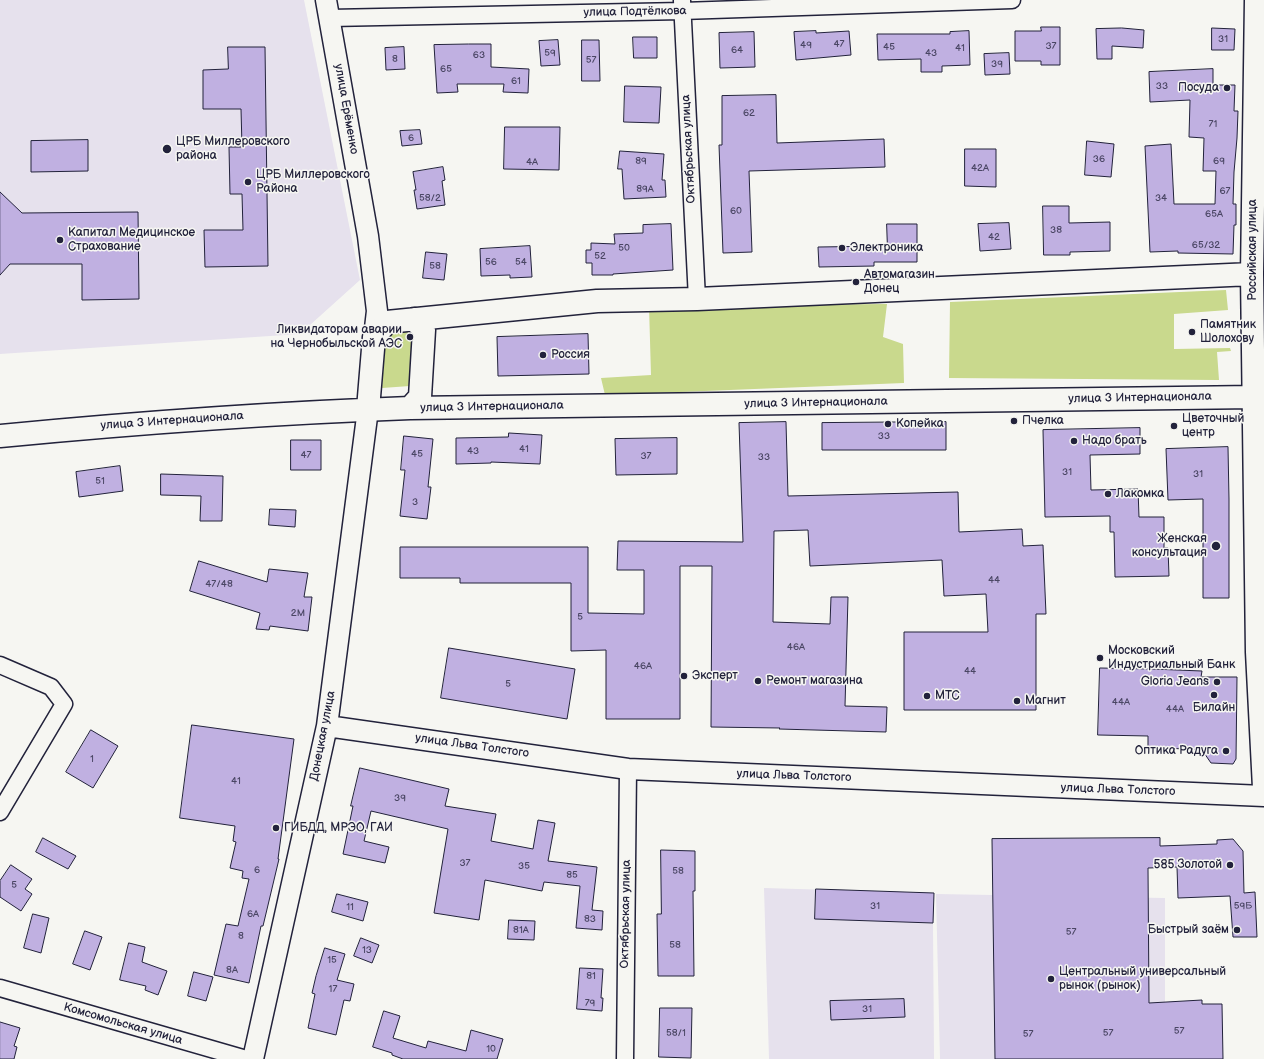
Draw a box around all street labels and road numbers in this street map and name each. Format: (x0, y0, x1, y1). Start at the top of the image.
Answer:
street label: улица Подтёлкова (583, 4, 687, 20)
street label: улица Ерёменко (331, 63, 361, 155)
street label: Октябрьская улица (679, 94, 699, 204)
street label: Российская улица (1246, 199, 1260, 301)
street label: улица 3 Интернационала (1068, 390, 1212, 406)
street label: улица 3 Интернационала (744, 395, 888, 411)
street label: улица 3 Интернационала (420, 399, 564, 415)
street label: улица 3 Интернационала (100, 409, 244, 433)
street label: Донецкая улица (307, 690, 339, 782)
street label: улица Льва Толстого (414, 731, 530, 761)
street label: улица Льва Толстого (736, 767, 852, 785)
street label: улица Льва Толстого (1060, 781, 1176, 799)
street label: Октябрьская улица (618, 859, 634, 969)
street label: Комсомольская улица (62, 1000, 184, 1048)

